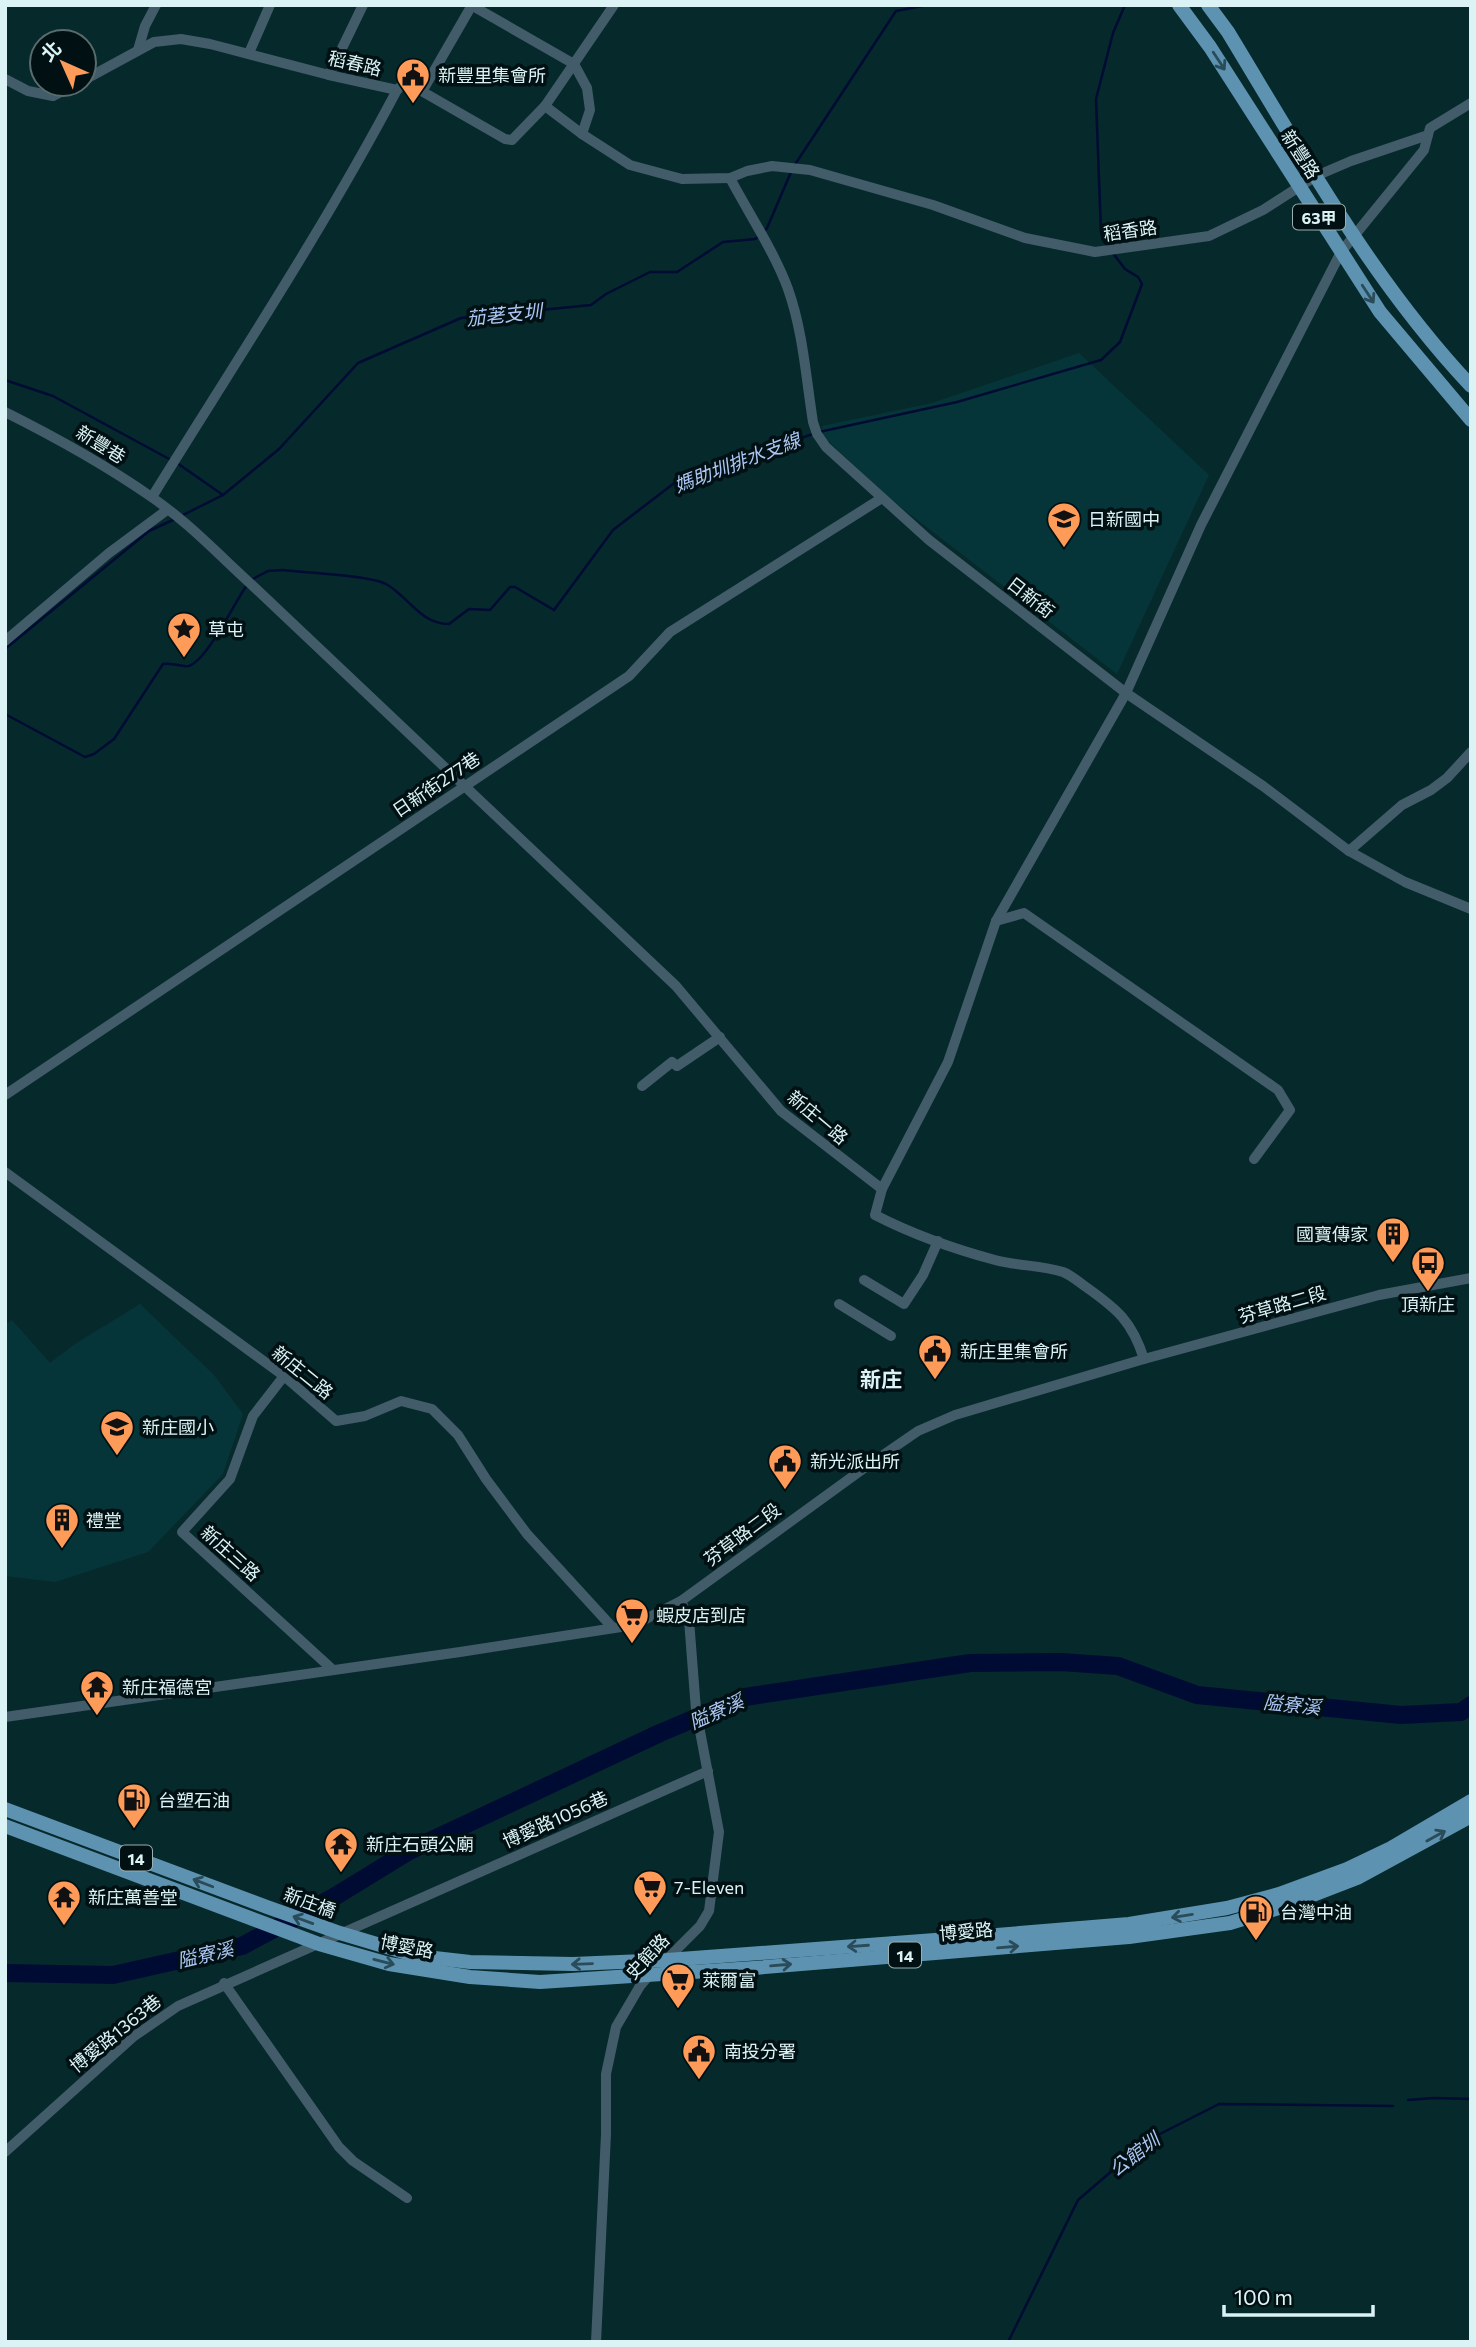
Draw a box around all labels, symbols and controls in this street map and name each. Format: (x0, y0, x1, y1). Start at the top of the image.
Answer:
north arrow (28, 28, 98, 98)
text: 北 (36, 36, 65, 65)
street label: 稻春路 (326, 46, 384, 80)
one-way arrow (1211, 51, 1226, 70)
public building icon: 新豐里集會所 (394, 56, 432, 105)
place label: 新豐里集會所 (438, 64, 546, 86)
street label: 新豐路 (1277, 125, 1325, 183)
road number: 63甲 (1293, 204, 1345, 230)
street label: 稻香路 (1102, 215, 1158, 245)
one-way arrow (1361, 283, 1375, 303)
water label: 茄荖支圳 (465, 298, 546, 329)
street label: 新豐巷 (72, 420, 130, 468)
water label: 媽助圳排水支線 (671, 427, 805, 497)
school or university icon: 日新國中 (1045, 500, 1083, 549)
place label: 日新國中 (1088, 508, 1160, 530)
street label: 日新街 (1003, 572, 1059, 622)
place icon: 草屯 (165, 610, 203, 659)
place label: 草屯 (208, 618, 244, 640)
street label: 日新街277巷 (388, 747, 484, 821)
street label: 新庄一路 (783, 1085, 853, 1149)
building icon: 國寶傳家 (1374, 1215, 1412, 1264)
place label: 國寶傳家 (1296, 1223, 1368, 1245)
bus stop icon: 頂新庄 (1409, 1244, 1447, 1293)
street label: 芬草路二段 (1236, 1281, 1328, 1327)
place label: 頂新庄 (1401, 1293, 1455, 1315)
public building icon: 新庄里集會所 (916, 1332, 954, 1381)
place label: 新庄里集會所 (960, 1340, 1068, 1362)
street label: 新庄二路 (268, 1341, 338, 1403)
district label: 新庄 (860, 1366, 902, 1391)
school or university icon: 新庄國小 (98, 1408, 136, 1457)
place label: 新庄國小 (142, 1416, 214, 1438)
public building icon: 新光派出所 (766, 1442, 804, 1491)
place label: 新光派出所 (810, 1450, 900, 1472)
street label: 芬草路二段 (699, 1498, 785, 1570)
building icon: 禮堂 (43, 1501, 81, 1550)
place label: 禮堂 (86, 1509, 122, 1531)
street label: 新庄三路 (197, 1521, 265, 1585)
supermarket icon: 蝦皮店到店 (613, 1596, 651, 1645)
place label: 蝦皮店到店 (656, 1604, 746, 1626)
temple icon: 新庄福德宮 (78, 1668, 116, 1717)
place label: 新庄福德宮 (122, 1676, 212, 1698)
water label: 隘寮溪 (685, 1688, 749, 1733)
water label: 隘寮溪 (1262, 1690, 1325, 1719)
fuel station icon: 台塑石油 (115, 1781, 153, 1830)
street label: 博愛路1056巷 (499, 1786, 611, 1852)
place label: 台塑石油 (158, 1789, 230, 1811)
temple icon: 新庄石頭公廟 (322, 1825, 360, 1874)
one-way arrow (1426, 1829, 1446, 1843)
place label: 新庄石頭公廟 (366, 1833, 474, 1855)
road number: 14 (120, 1846, 152, 1870)
supermarket icon: 7-Eleven (631, 1868, 669, 1917)
one-way arrow (193, 1876, 215, 1888)
place label: 7-Eleven (674, 1876, 744, 1898)
temple icon: 新庄萬善堂 (45, 1878, 83, 1927)
street label: 新庄橋 (281, 1882, 339, 1922)
place label: 新庄萬善堂 (88, 1886, 178, 1908)
fuel station icon: 台灣中油 (1237, 1893, 1275, 1942)
place label: 台灣中油 (1280, 1901, 1352, 1923)
one-way arrow (1171, 1910, 1194, 1923)
one-way arrow (293, 1913, 315, 1925)
street label: 博愛路 (938, 1918, 994, 1944)
street label: 史館路 (621, 1929, 673, 1983)
street label: 博愛路 (378, 1930, 436, 1962)
water label: 隘寮溪 (175, 1936, 238, 1972)
one-way arrow (847, 1940, 870, 1953)
one-way arrow (996, 1940, 1019, 1953)
road number: 14 (889, 1942, 921, 1968)
one-way arrow (373, 1956, 395, 1969)
one-way arrow (571, 1957, 594, 1970)
one-way arrow (770, 1958, 792, 1971)
supermarket icon: 萊爾富 (659, 1961, 697, 2010)
place label: 萊爾富 (702, 1969, 756, 1991)
street label: 博愛路1363巷 (65, 1989, 165, 2077)
public building icon: 南投分署 (680, 2032, 718, 2081)
place label: 南投分署 (724, 2040, 796, 2062)
water label: 公館圳 (1104, 2126, 1166, 2180)
scale bar (1224, 2274, 1373, 2318)
text: 100 m (1234, 2284, 1293, 2309)

